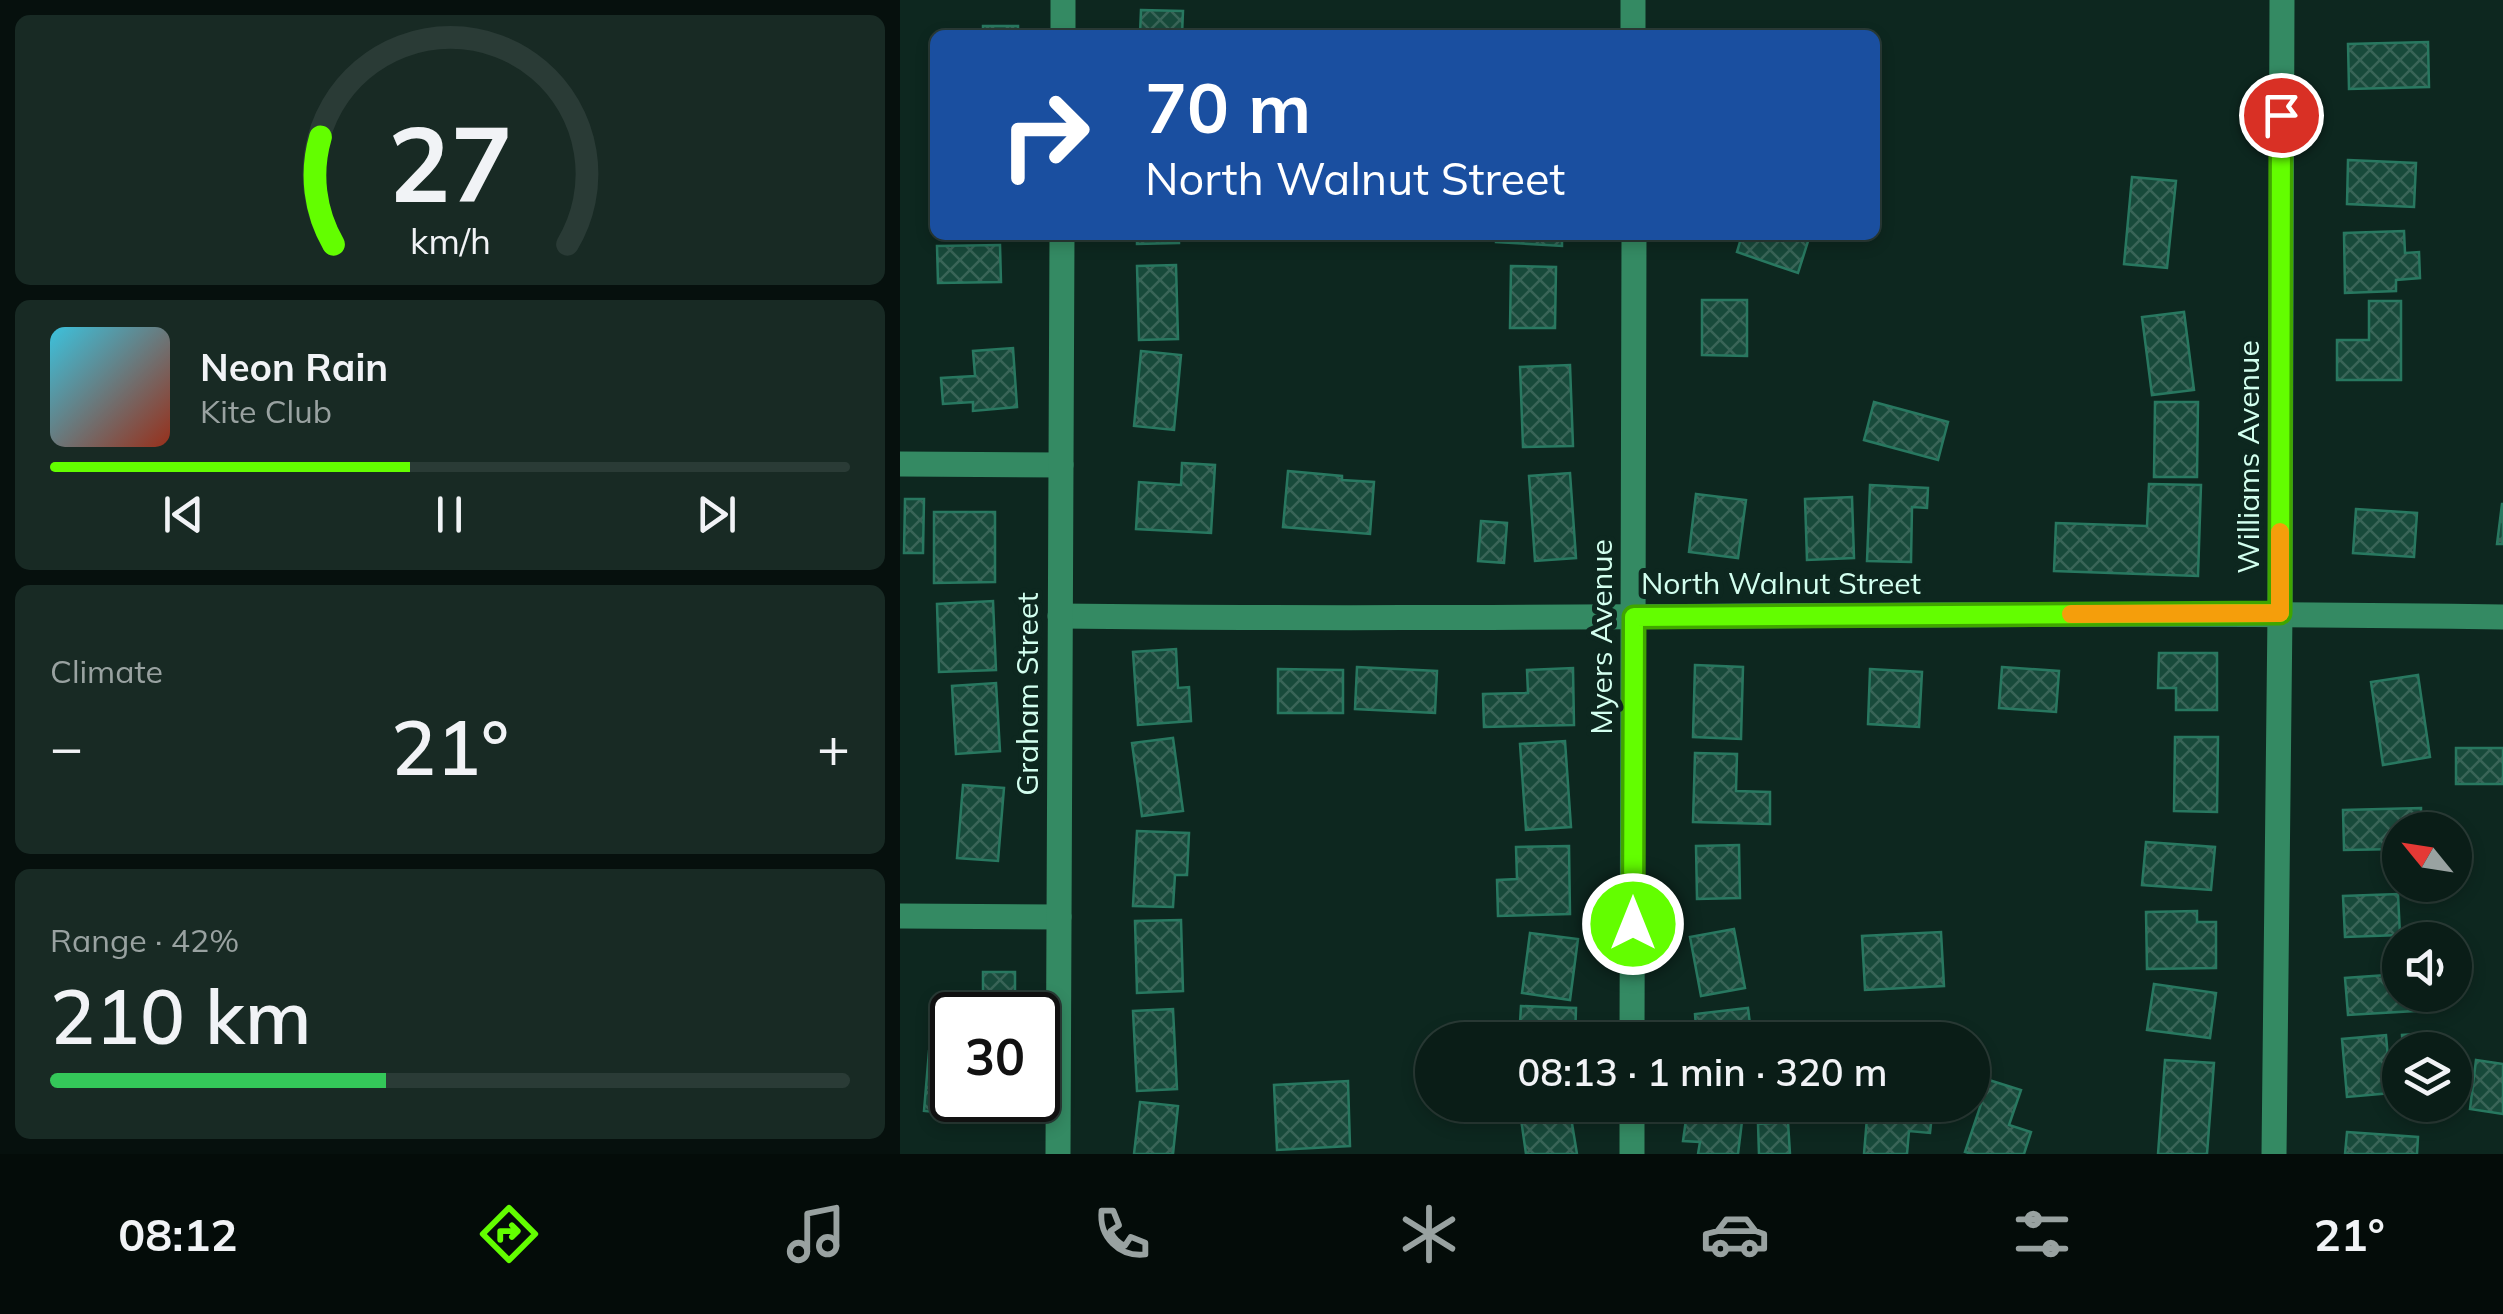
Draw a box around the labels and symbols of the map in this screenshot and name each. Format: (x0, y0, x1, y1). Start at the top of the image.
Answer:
pin (2239, 73, 2324, 158)
street label: Williams Avenue (2229, 340, 2267, 574)
street label: Myers Avenue (1582, 539, 1620, 735)
street label: North Walnut Street (1641, 564, 1921, 602)
street label: Graham Street (1008, 592, 1046, 796)
north arrow (2382, 812, 2472, 902)
position arrow (1581, 872, 1685, 976)
speed limit sign: 30 (930, 992, 1060, 1122)

